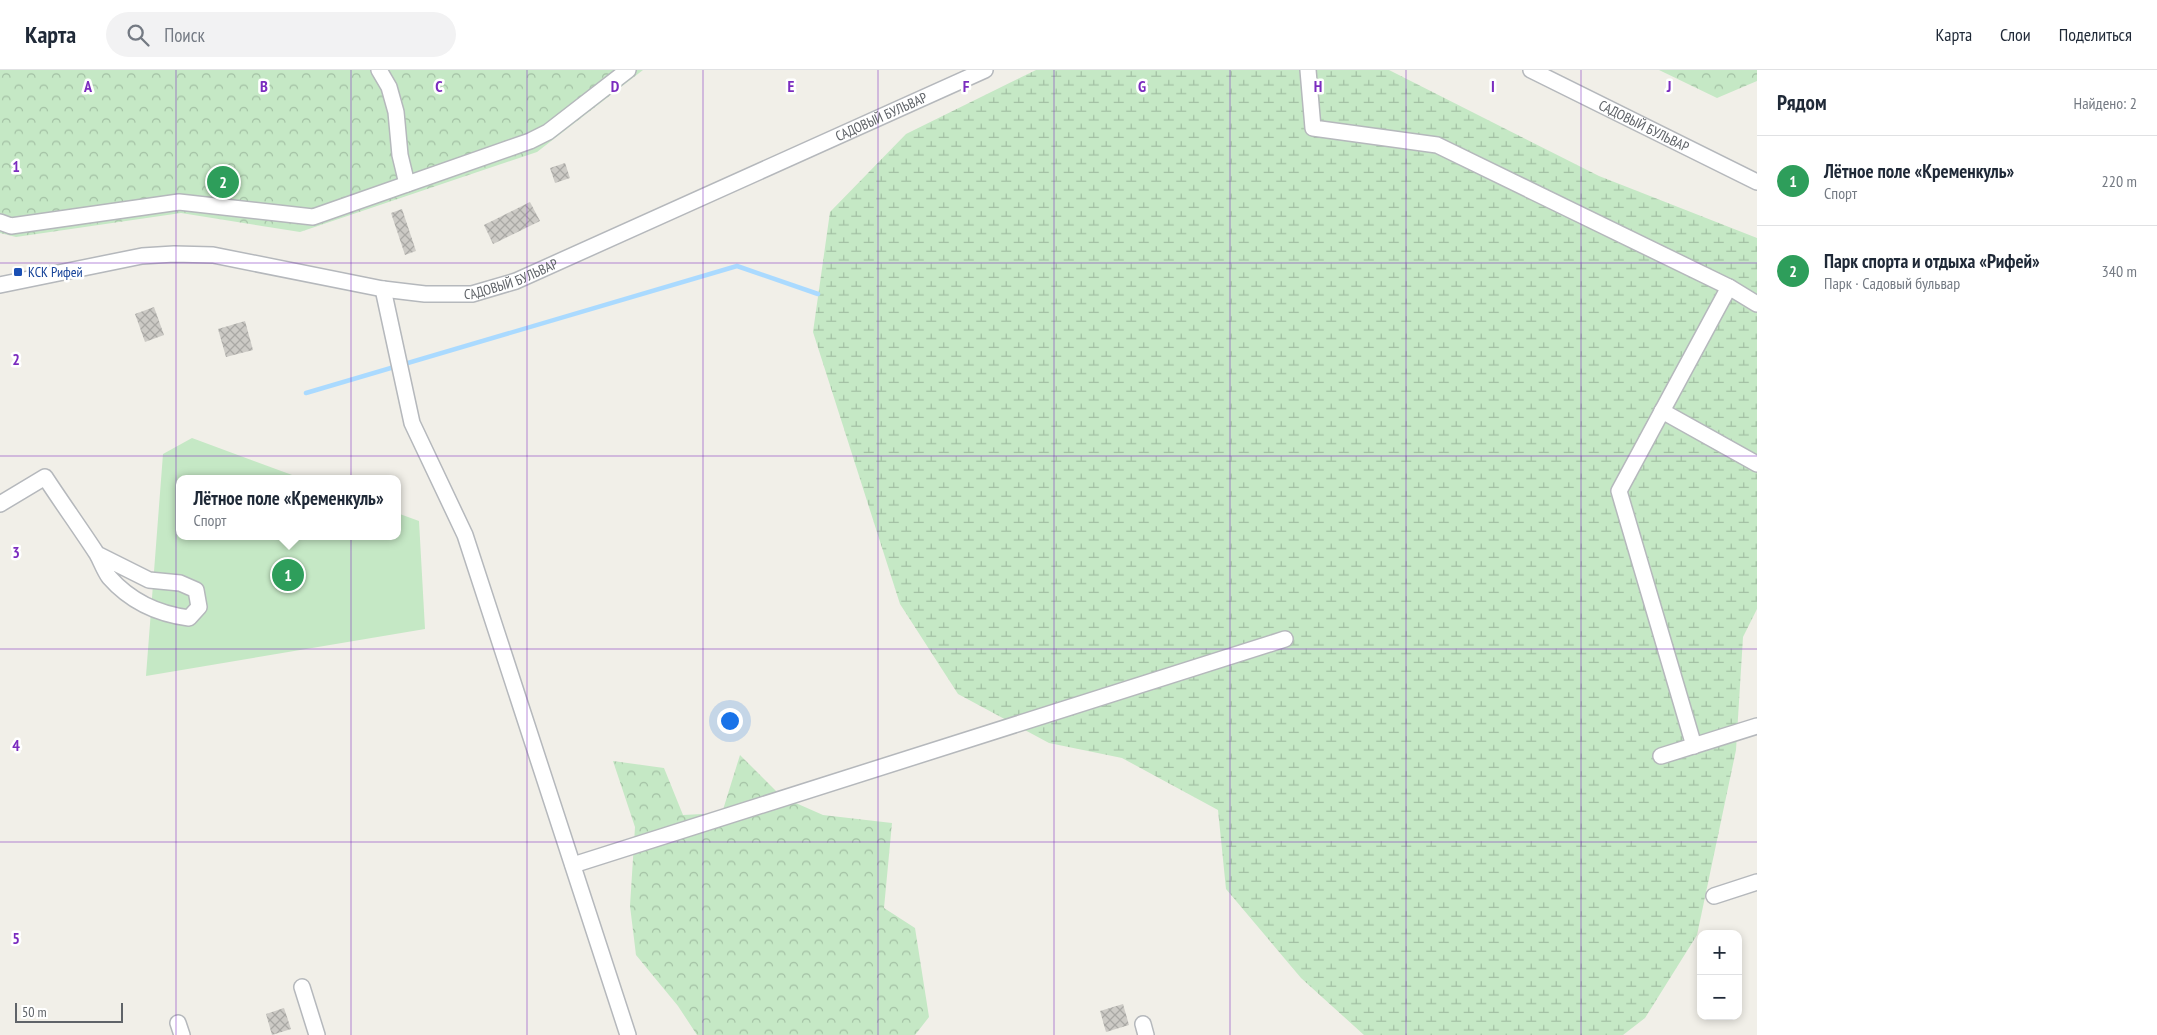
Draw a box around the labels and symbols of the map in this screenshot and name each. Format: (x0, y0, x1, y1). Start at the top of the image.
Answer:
text: A (83, 76, 93, 96)
text: B (260, 76, 268, 96)
text: C (435, 76, 443, 96)
text: D (611, 76, 620, 96)
text: E (788, 76, 795, 96)
text: F (963, 76, 970, 96)
text: G (1138, 76, 1146, 96)
text: H (1314, 76, 1322, 96)
text: I (1491, 76, 1495, 96)
text: J (1666, 76, 1671, 96)
street label: САДОВЫЙ БУЛЬВАР (832, 88, 930, 145)
street label: САДОВЫЙ БУЛЬВАР (1596, 96, 1692, 156)
text: 1 (12, 156, 20, 176)
pin: 2 (207, 163, 239, 201)
street label: САДОВЫЙ БУЛЬВАР (464, 254, 561, 303)
place label: КСК Рифей (28, 263, 83, 281)
marker: КСК Рифей (12, 266, 24, 278)
text: 2 (12, 349, 20, 369)
text: 3 (12, 542, 20, 562)
pin: 1 (272, 556, 304, 594)
your location (717, 708, 743, 734)
text: 4 (12, 735, 20, 755)
text: 5 (12, 928, 20, 948)
scale bar (15, 1000, 122, 1023)

